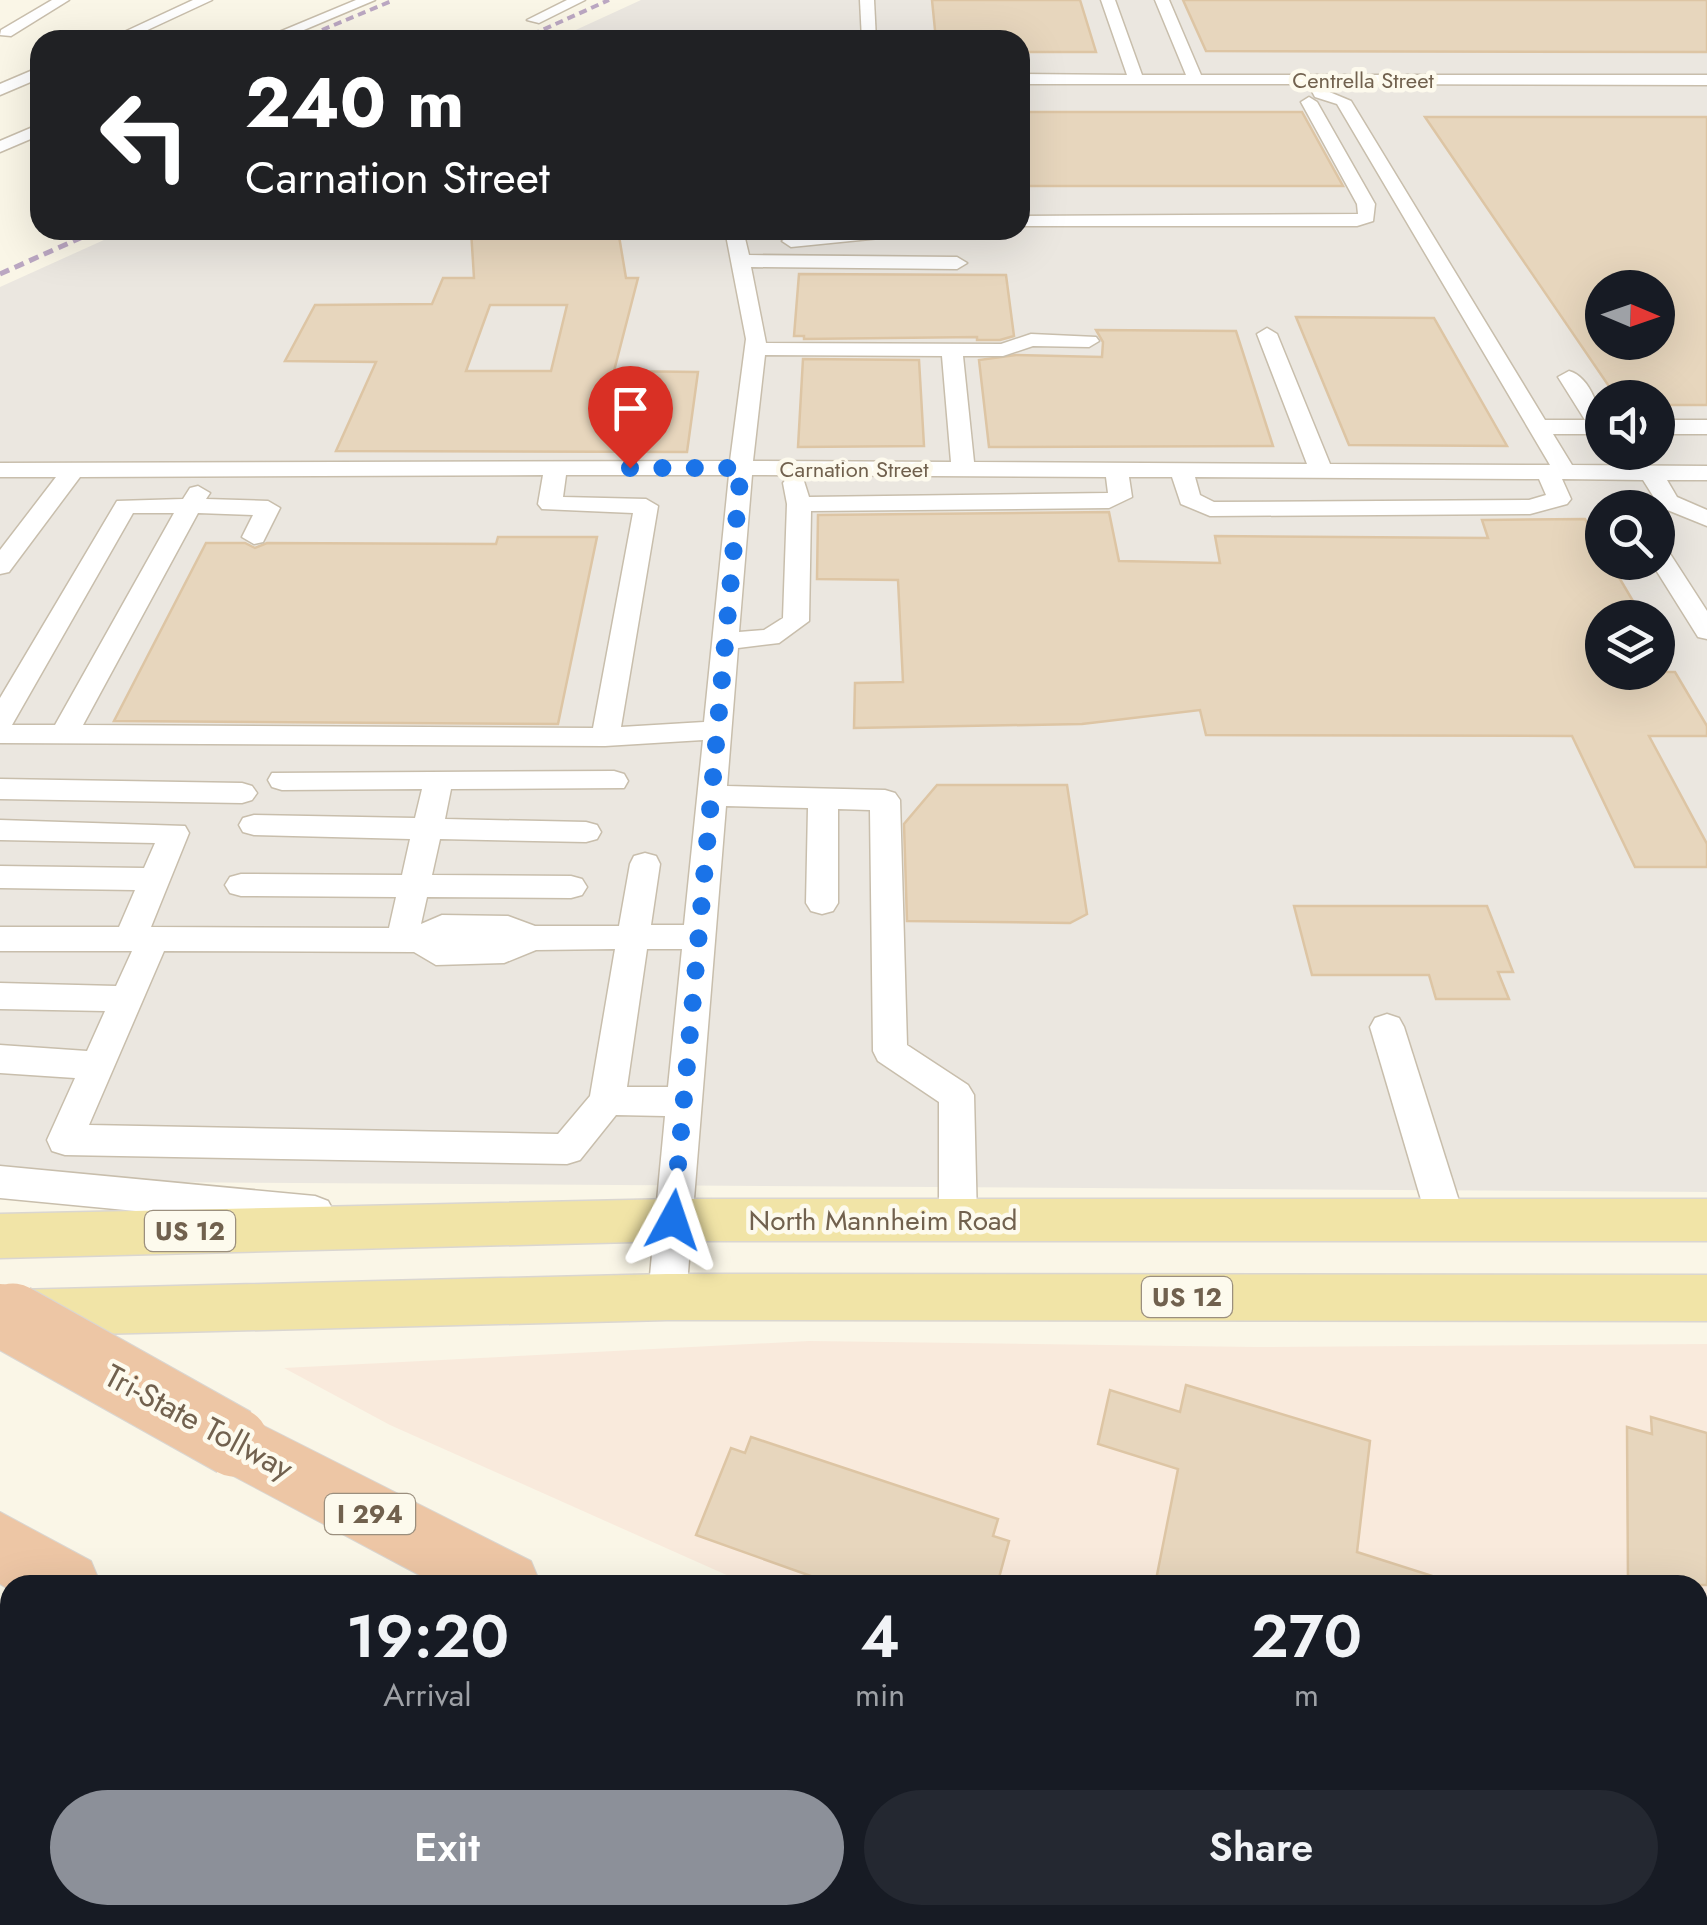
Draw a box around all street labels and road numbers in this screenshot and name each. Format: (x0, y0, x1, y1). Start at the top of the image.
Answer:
street label: Centrella Street (1292, 64, 1435, 96)
street label: Carnation Street (780, 453, 929, 485)
street label: North Mannheim Road (749, 1200, 1018, 1241)
road number: US 12 (145, 1211, 235, 1251)
road number: US 12 (1142, 1277, 1232, 1317)
street label: Tri-State Tollway (97, 1353, 302, 1491)
road number: I 294 (325, 1494, 415, 1534)

